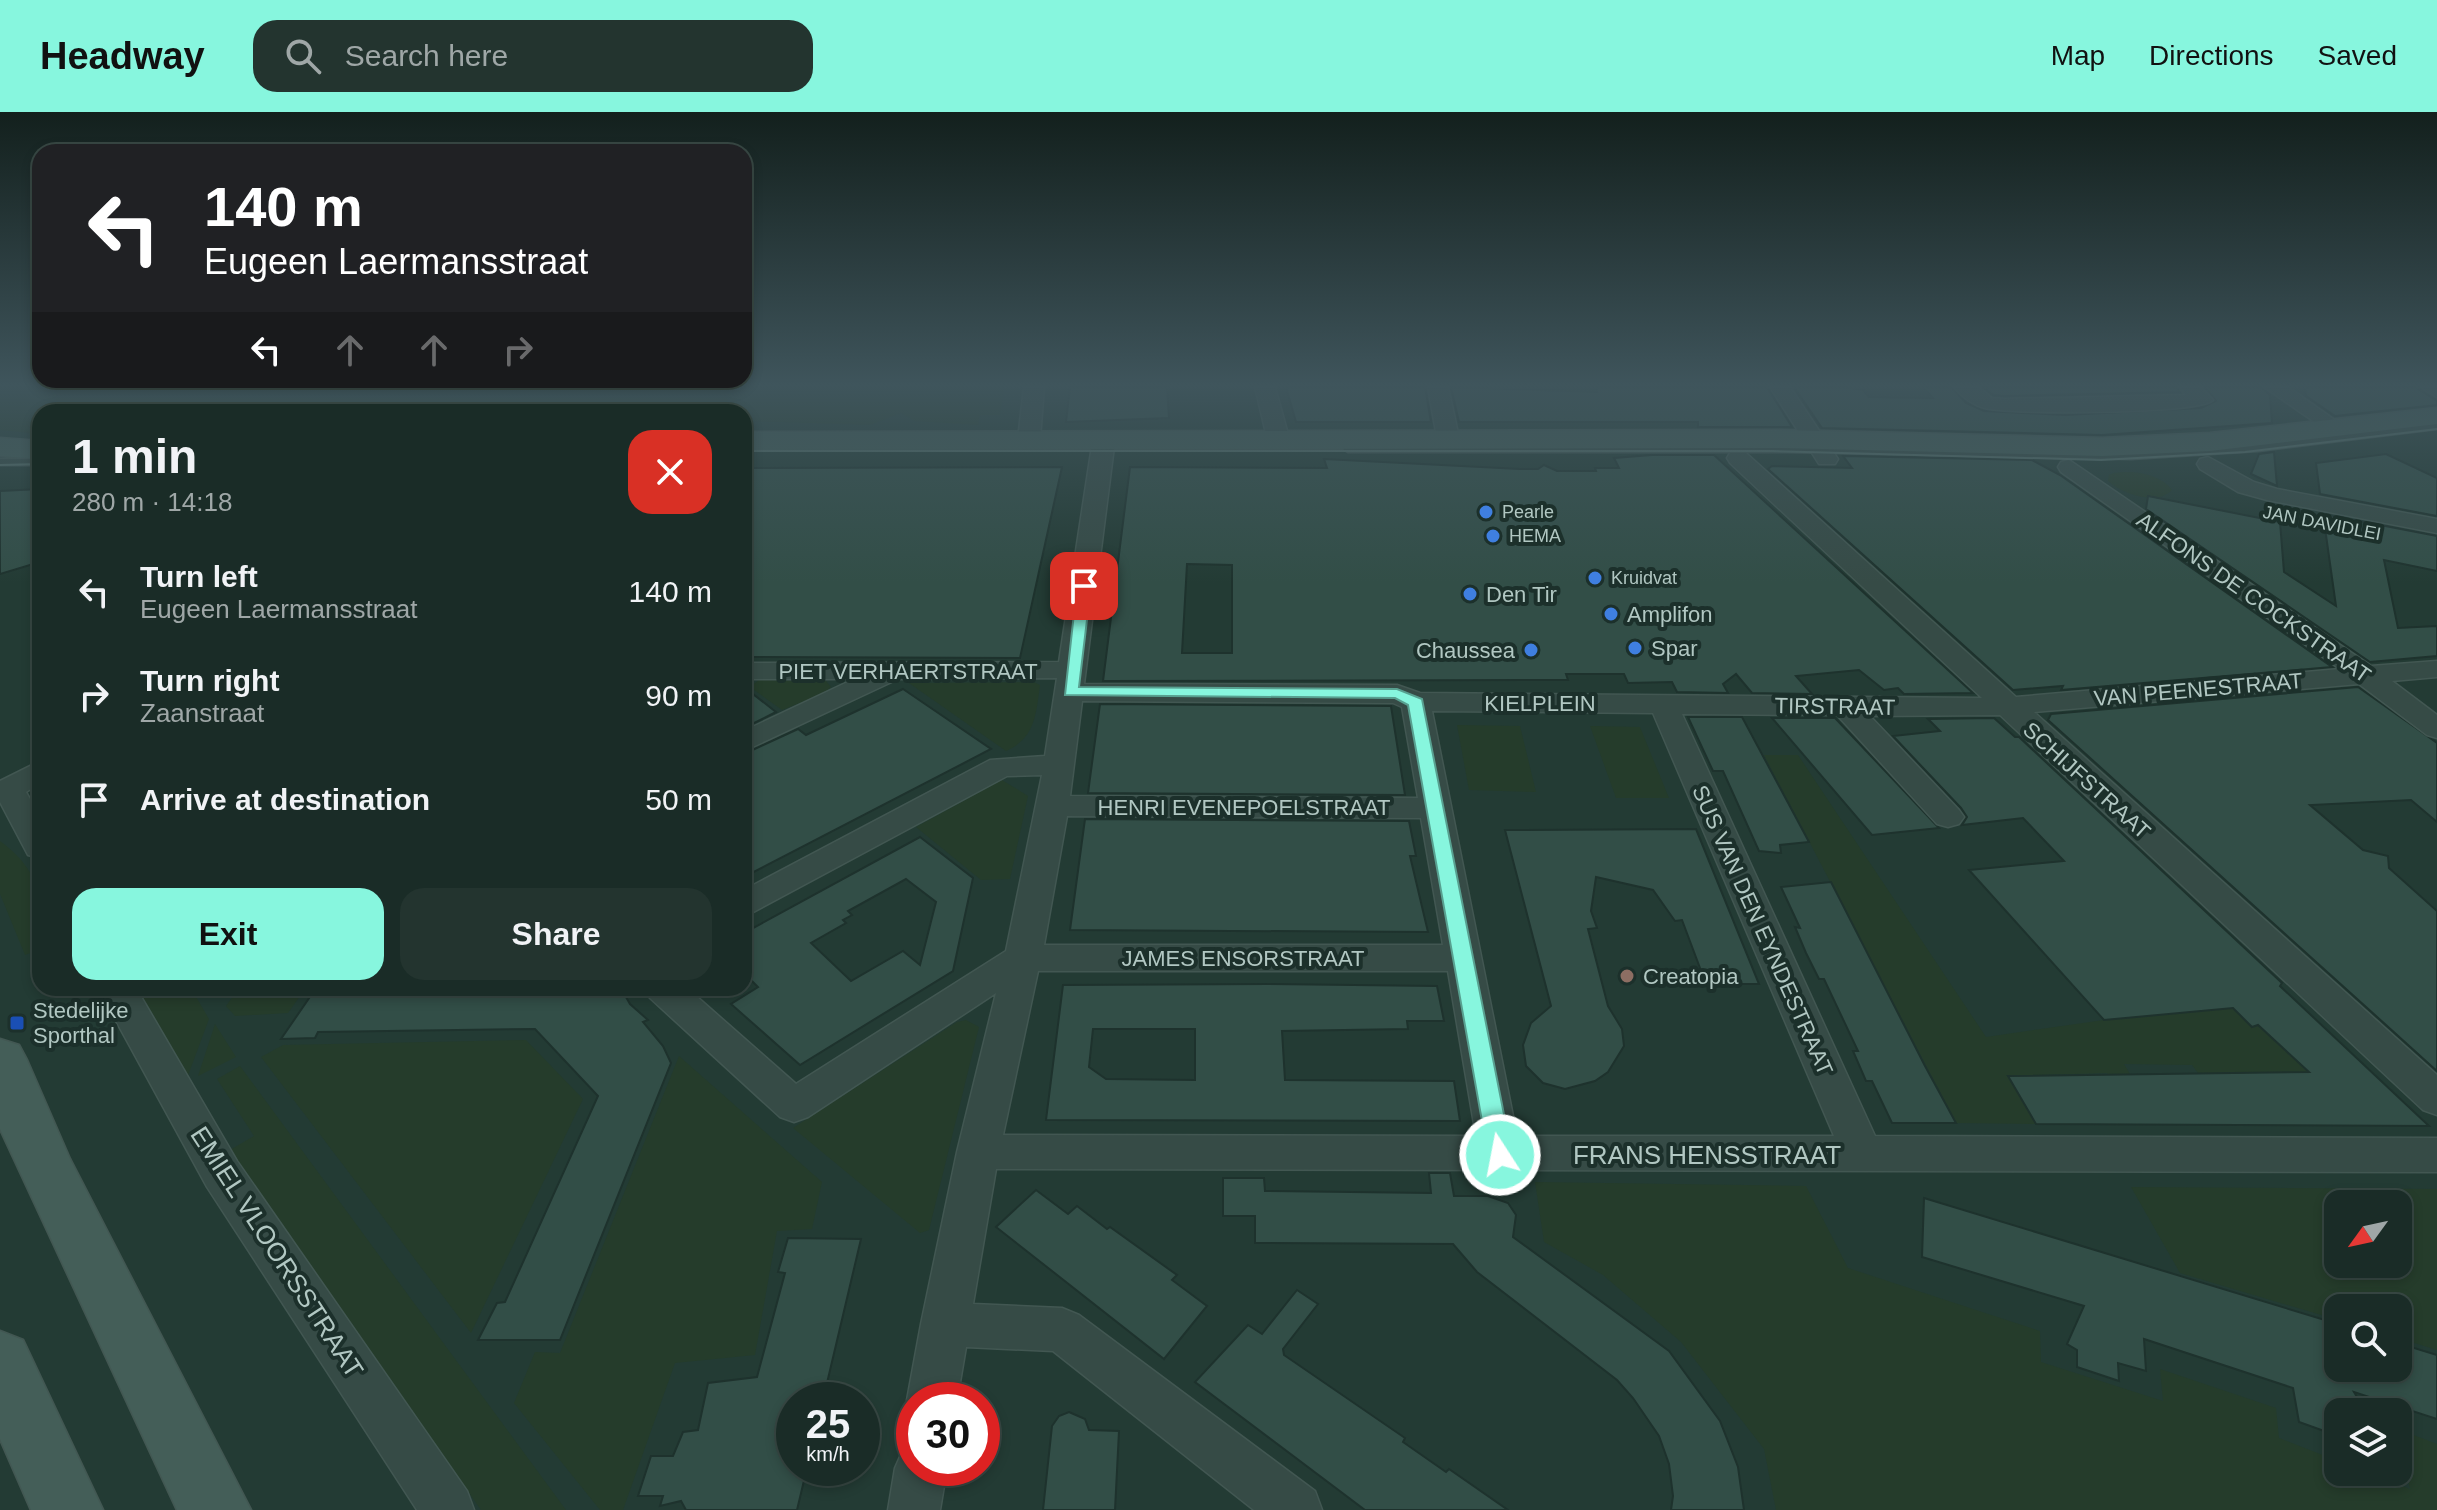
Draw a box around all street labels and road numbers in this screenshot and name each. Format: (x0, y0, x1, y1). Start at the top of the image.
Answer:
street label: JAN DAVIDLEI (2261, 502, 2383, 544)
street label: ALFONS DE COCKSTRAAT (2132, 507, 2375, 688)
street label: PIET VERHAERTSTRAAT (778, 659, 1038, 684)
street label: VAN PEENESTRAAT (2093, 668, 2303, 711)
street label: KIELPLEIN (1484, 691, 1596, 716)
street label: TIRSTRAAT (1774, 693, 1895, 720)
street label: SCHIJFSTRAAT (2018, 717, 2155, 844)
street label: SUS VAN DEN EYNDESTRAAT (1687, 781, 1838, 1079)
street label: HENRI EVENEPOELSTRAAT (1098, 795, 1391, 820)
street label: JAMES ENSORSTRAAT (1122, 946, 1364, 971)
street label: EMIEL VLOORSSTRAAT (185, 1121, 370, 1383)
street label: FRANS HENSSTRAAT (1573, 1140, 1841, 1170)

